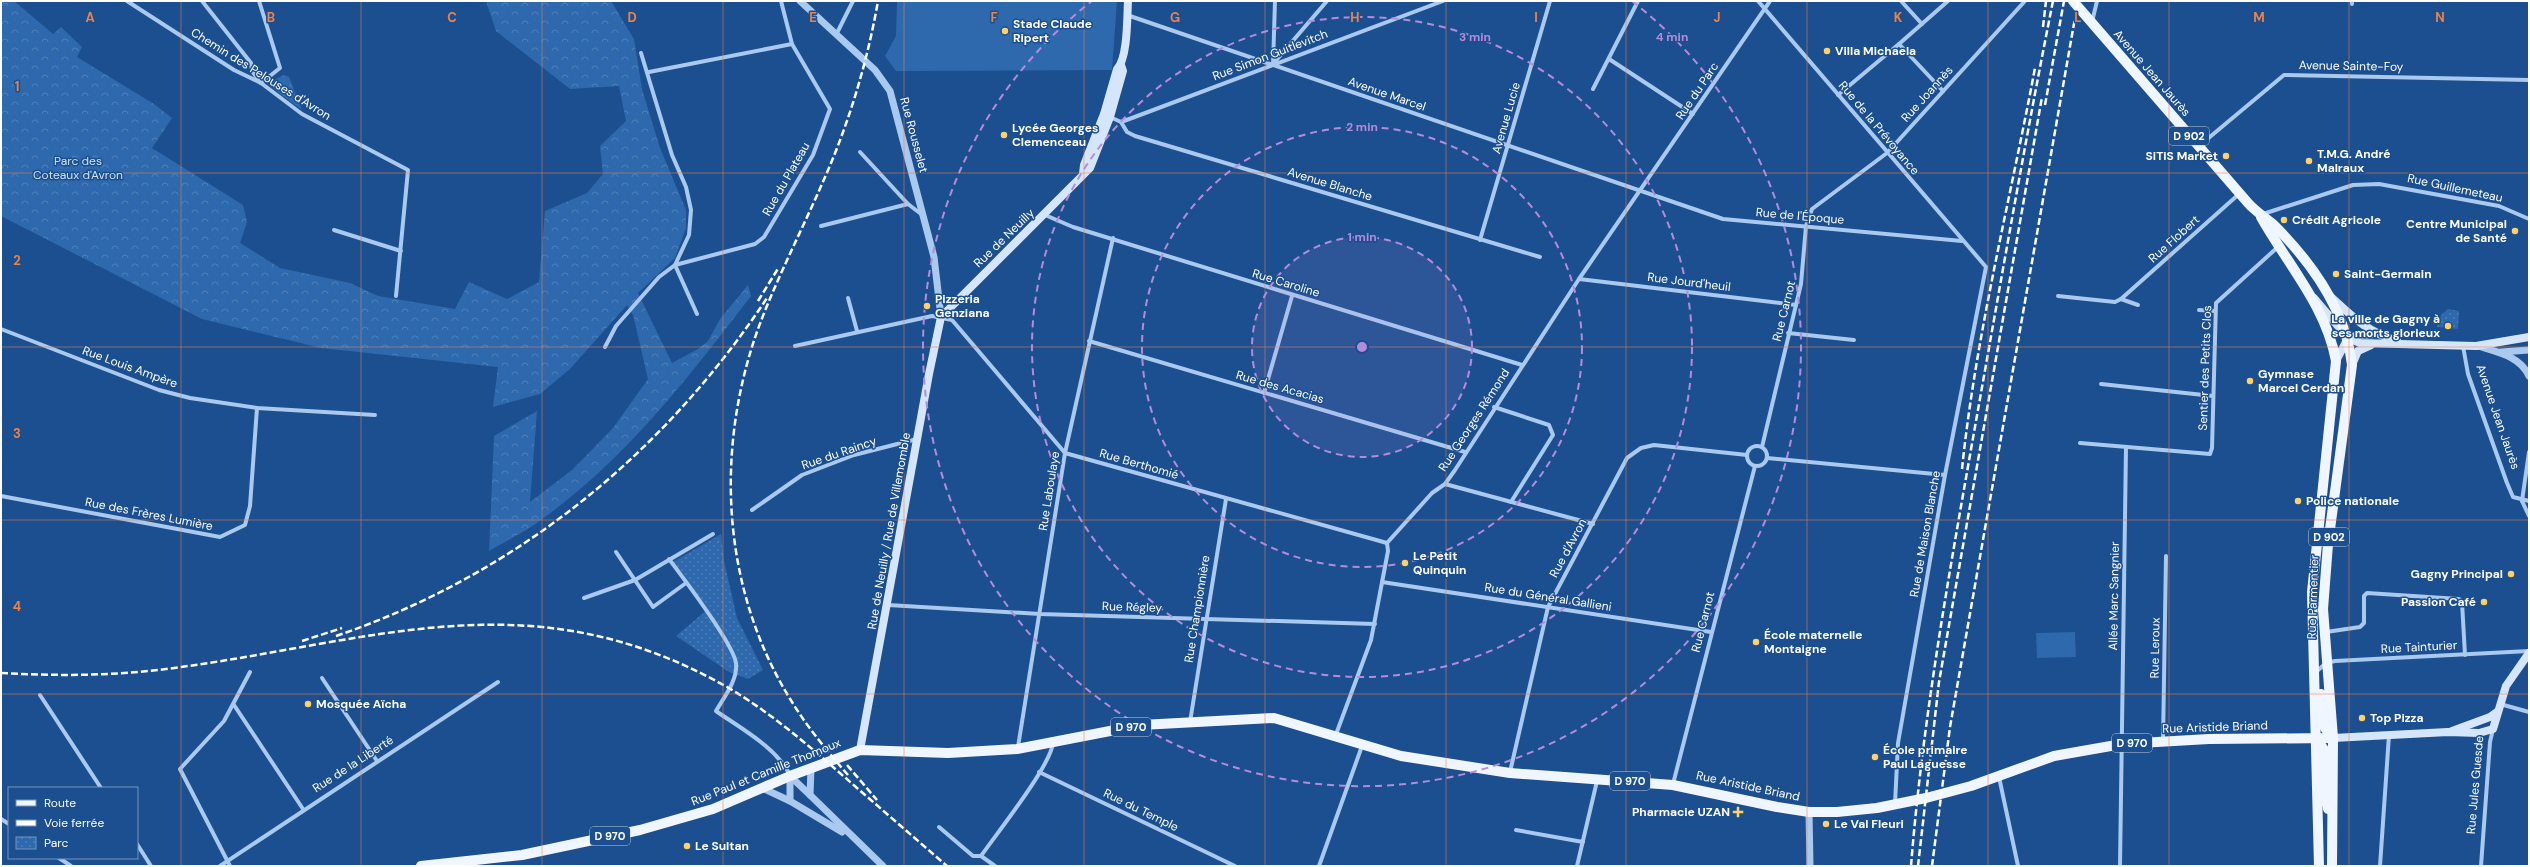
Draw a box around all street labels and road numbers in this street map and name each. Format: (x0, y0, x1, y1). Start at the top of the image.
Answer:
street label: Chemin des Pelouses d'Avron (188, 24, 334, 124)
street label: Rue Simon Guitlevitch (1210, 26, 1330, 84)
street label: Avenue Jean Jaurès (2110, 26, 2194, 120)
street label: Avenue Sainte-Foy (2299, 57, 2404, 75)
street label: Rue du Parc (1672, 59, 1722, 123)
street label: Rue Joannès (1898, 63, 1956, 125)
street label: Avenue Marcel (1346, 73, 1428, 115)
street label: Rue de la Prévoyance (1835, 78, 1923, 178)
street label: Avenue Lucie (1488, 80, 1524, 156)
street label: Rue Rousselet (896, 95, 932, 175)
road number: D 902 (2169, 127, 2209, 145)
street label: Rue du Plateau (758, 139, 814, 219)
street label: Avenue Blanche (1286, 164, 1375, 205)
street label: Rue Guillemeteau (2406, 170, 2504, 206)
street label: Rue de l'Époque (1755, 204, 1845, 228)
street label: Rue de Neuilly (970, 205, 1038, 271)
street label: Rue Flobert (2145, 212, 2203, 266)
street label: Rue Caroline (1250, 265, 1322, 301)
street label: Rue Jourd'heuil (1646, 269, 1732, 295)
street label: Rue Carnot (1769, 279, 1799, 343)
street label: Sentier des Petits Clos (2195, 305, 2215, 431)
street label: Rue Louis Ampère (80, 342, 180, 392)
street label: Avenue Jean Jaurès (2473, 362, 2523, 472)
street label: Rue Georges Rémond (1435, 365, 1513, 475)
street label: Rue des Acacias (1234, 367, 1326, 407)
street label: Rue de Neuilly / Rue de Villemomble (864, 431, 914, 631)
street label: Rue du Raincy (799, 433, 879, 473)
street label: Rue Berthomié (1098, 445, 1181, 483)
street label: Rue Laboulaye (1035, 450, 1063, 532)
street label: Rue de Maison Blanche (1906, 469, 1944, 599)
street label: Rue des Frères Lumière (84, 494, 214, 534)
street label: Rue d'Avron (1546, 516, 1590, 580)
road number: D 902 (2309, 528, 2349, 546)
street label: Allée Marc Sangnier (2105, 541, 2123, 651)
street label: Rue Championnière (1181, 554, 1213, 664)
street label: Rue Parmentier (2304, 554, 2322, 640)
street label: Rue du Général Gallieni (1483, 579, 1613, 615)
street label: Rue Carnot (1688, 590, 1718, 654)
street label: Rue Régley (1102, 598, 1163, 616)
street label: Rue Leroux (2146, 617, 2164, 679)
street label: Rue Tainturier (2380, 637, 2458, 657)
street label: Rue Aristide Briand (2162, 717, 2268, 737)
road number: D 970 (1111, 718, 1151, 736)
street label: Rue de la Liberté (310, 732, 397, 796)
road number: D 970 (2112, 734, 2152, 752)
street label: Rue Paul et Camille Thomoux (689, 735, 843, 809)
street label: Rue Jules Guesde (2463, 735, 2487, 835)
street label: Rue Aristide Briand (1695, 767, 1801, 805)
road number: D 970 (1610, 772, 1650, 790)
street label: Rue du Temple (1101, 785, 1181, 835)
road number: D 970 (590, 827, 630, 845)

